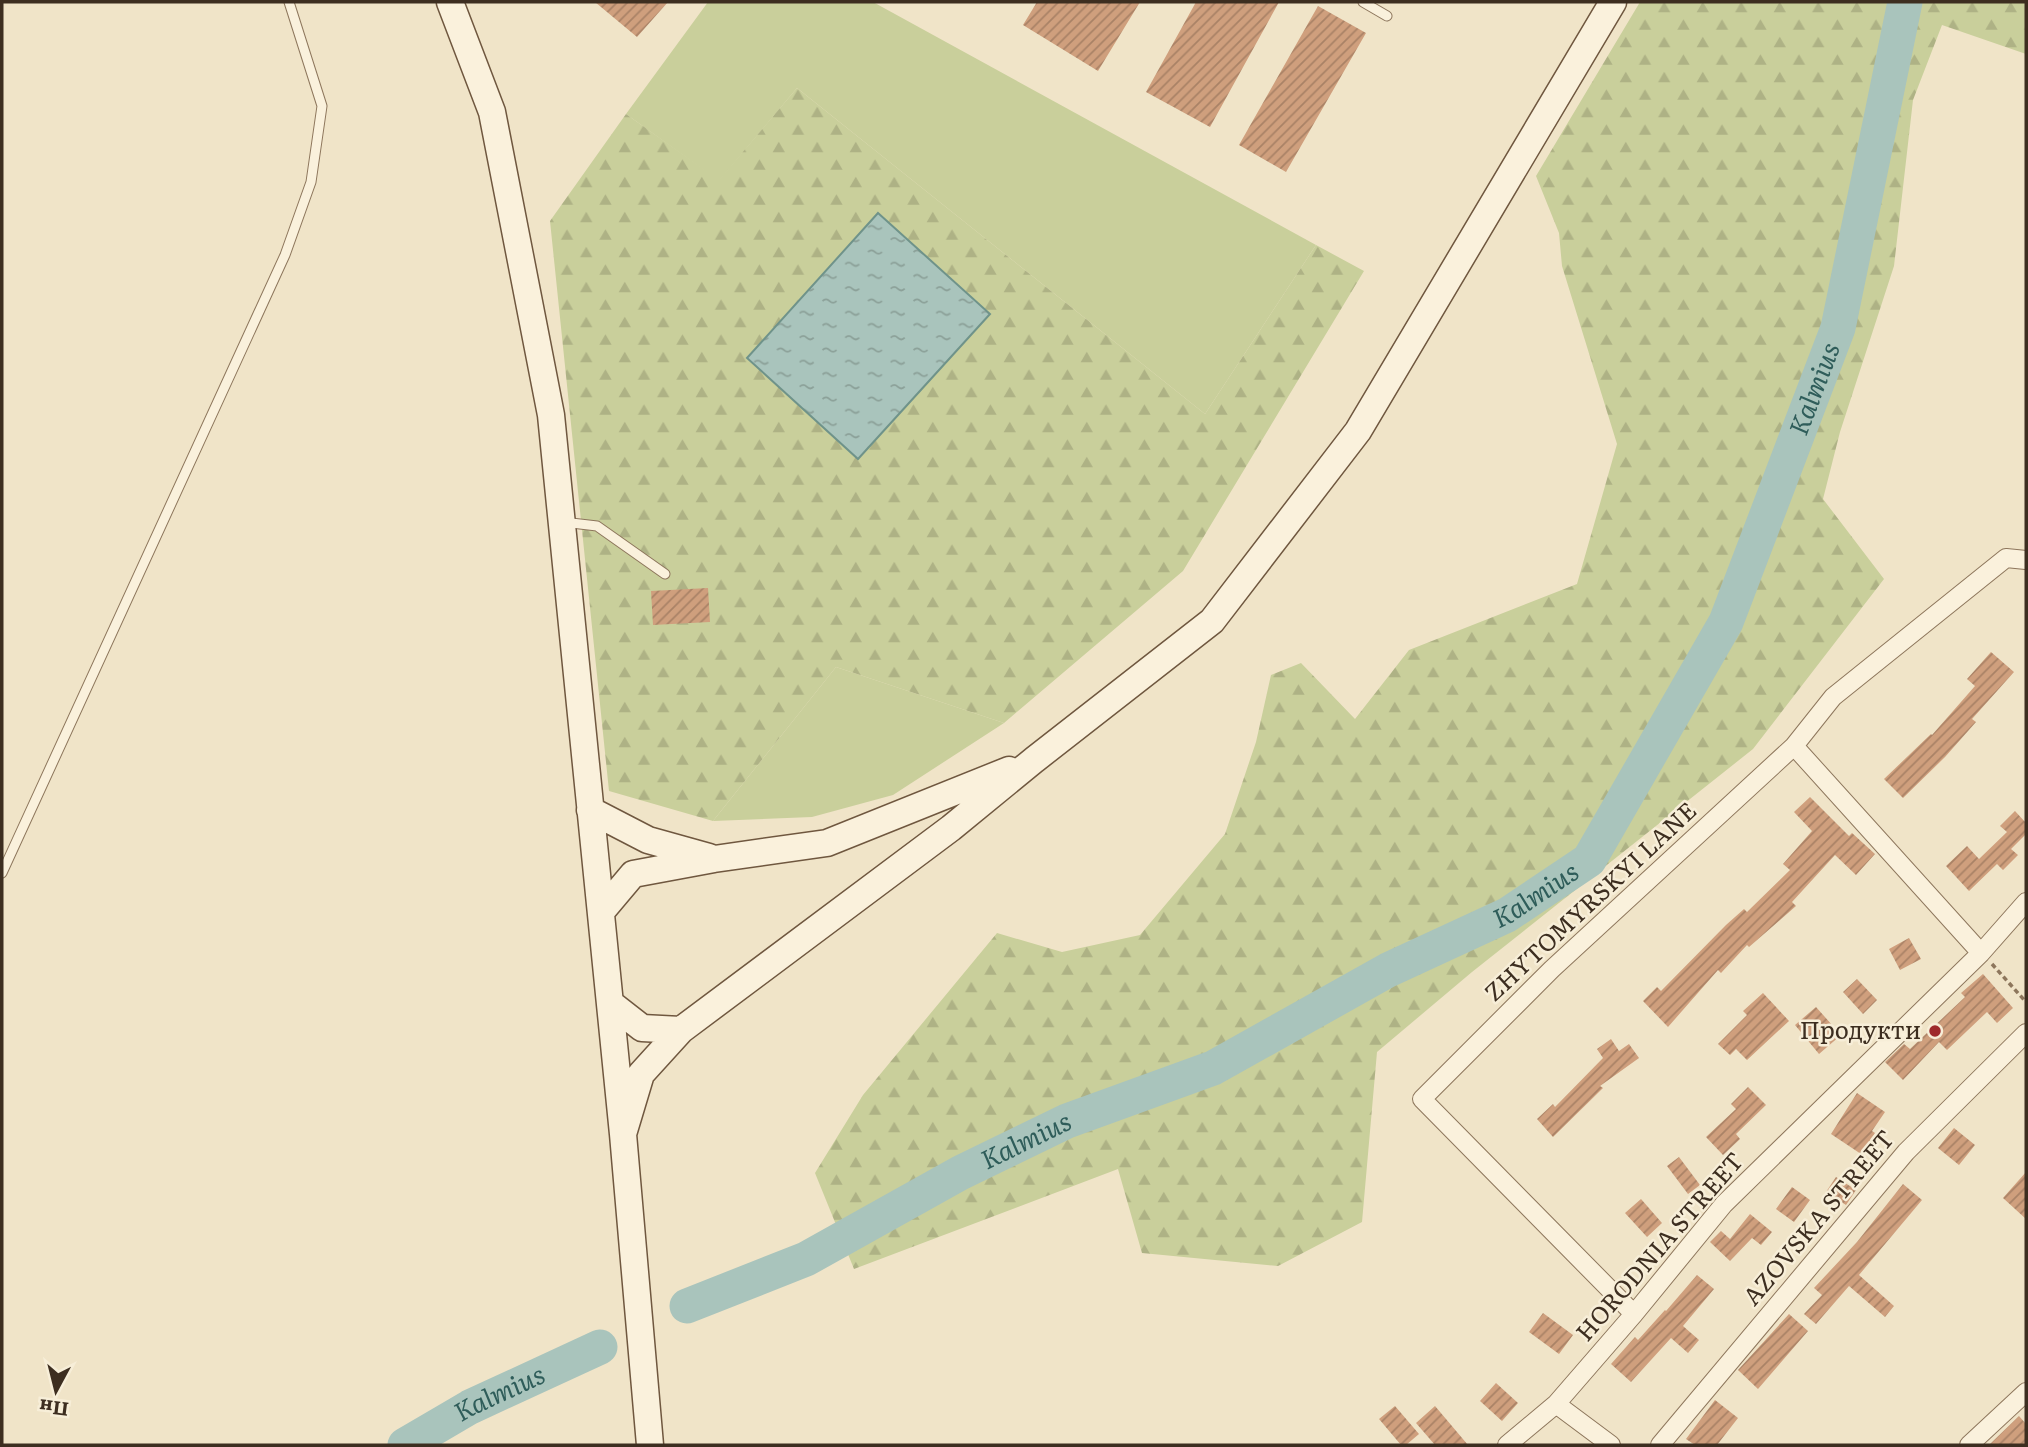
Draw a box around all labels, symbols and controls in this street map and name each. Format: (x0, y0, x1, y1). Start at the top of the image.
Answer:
water label: Kalmius (1777, 336, 1848, 440)
street label: ZHYTOMYRSKYI LANE (1476, 792, 1703, 1008)
water label: Kalmius (1485, 851, 1585, 936)
place label: Продукти (1800, 1011, 1921, 1046)
marker: Продукти (1927, 1023, 1943, 1039)
water label: Kalmius (973, 1100, 1077, 1177)
street label: AZOVSKA STREET (1733, 1121, 1901, 1312)
street label: HORODNIA STREET (1566, 1143, 1750, 1348)
water label: Kalmius (445, 1353, 551, 1430)
north arrow (21, 1356, 91, 1426)
text: Пн (37, 1393, 70, 1425)

